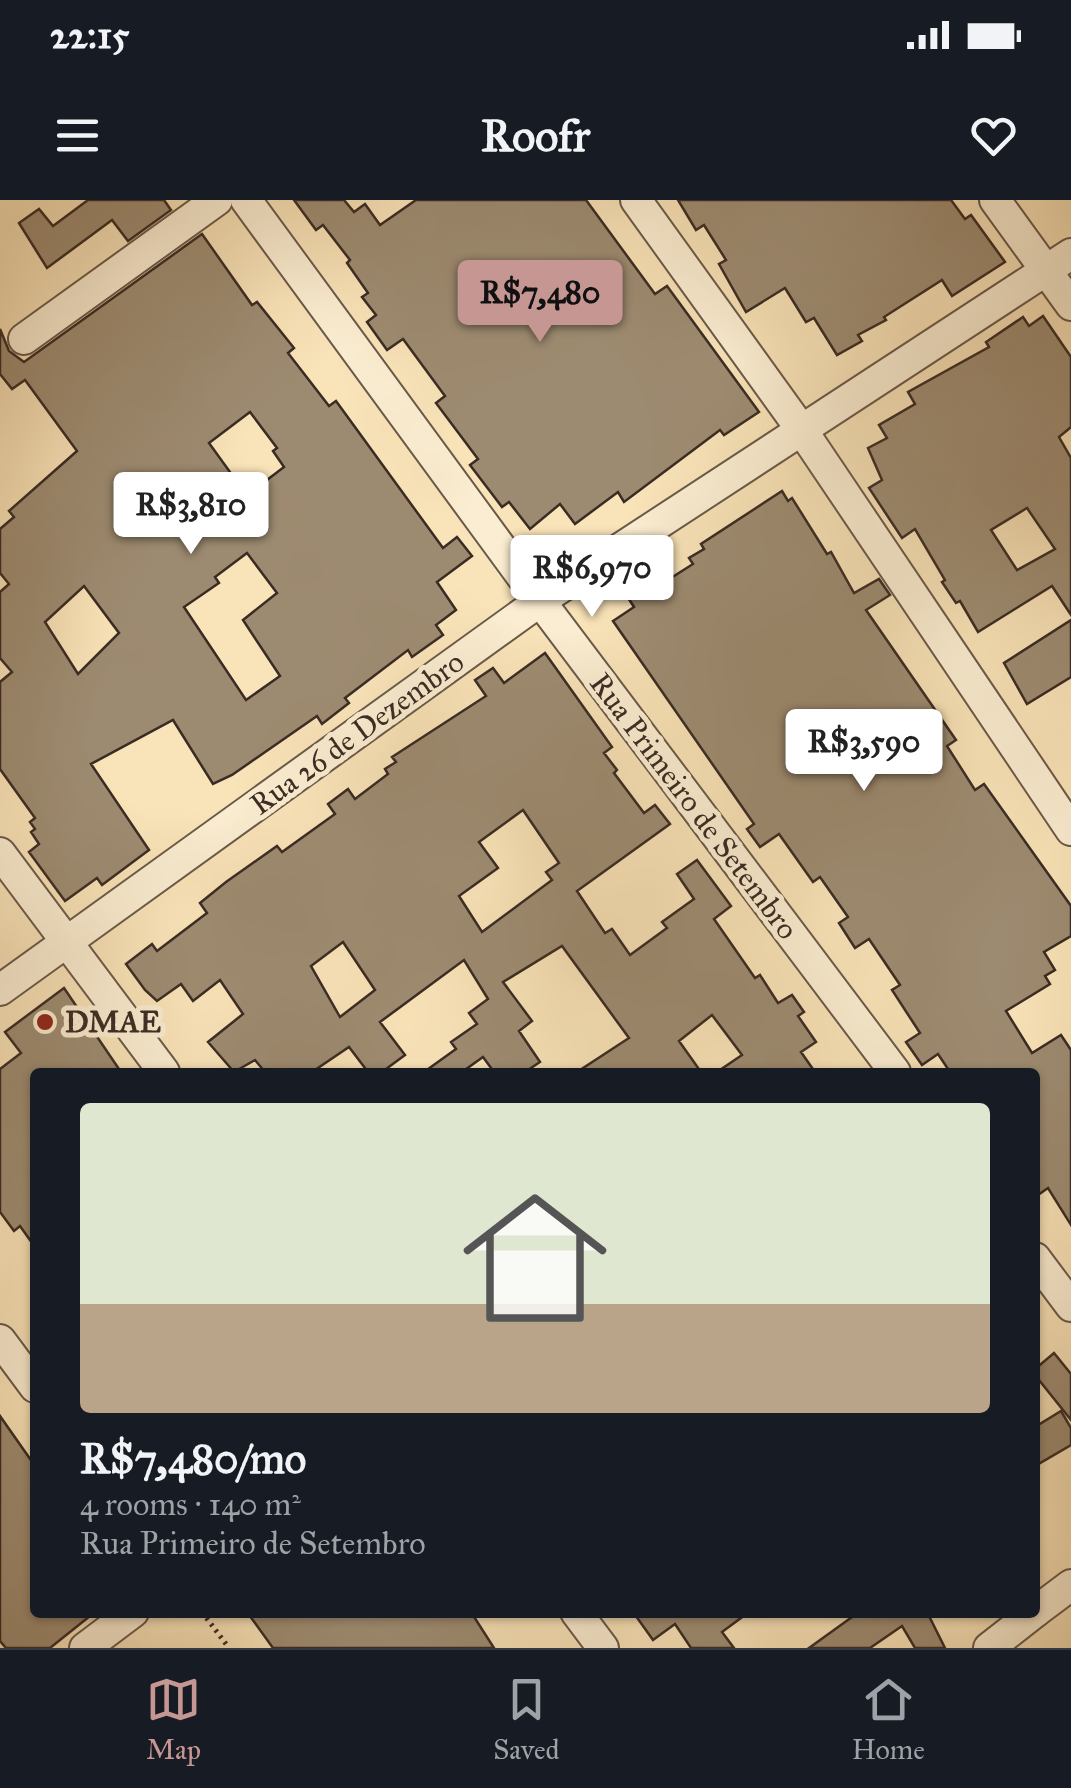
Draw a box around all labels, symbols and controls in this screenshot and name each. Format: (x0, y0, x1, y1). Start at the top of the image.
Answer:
text: 22:15 (50, 12, 129, 58)
icon: menu (50, 108, 105, 163)
text: Roofr (481, 108, 590, 163)
icon: heart (966, 108, 1021, 163)
pin: R$7,480 (448, 260, 632, 345)
text: R$7,480 (480, 273, 600, 312)
pin: R$3,810 (99, 472, 283, 557)
text: R$3,810 (136, 485, 246, 524)
pin: R$6,970 (500, 535, 684, 620)
text: R$6,970 (532, 548, 652, 587)
street label: Rua 26 de Dezembro (243, 643, 471, 823)
street label: Rua Primeiro de Setembro (582, 666, 806, 946)
pin: R$3,590 (772, 709, 956, 794)
text: R$3,590 (808, 722, 920, 761)
place label: DMAE (65, 1004, 161, 1040)
marker: DMAE (34, 1011, 56, 1033)
icon: home (445, 1168, 625, 1348)
text: R$7,480/mo (80, 1433, 306, 1485)
text: 4 rooms · 140 m² (80, 1485, 301, 1524)
text: Rua Primeiro de Setembro (80, 1524, 426, 1563)
tab: Map (146, 1672, 201, 1767)
tab: Saved (493, 1672, 560, 1767)
tab: Home (852, 1672, 925, 1767)

